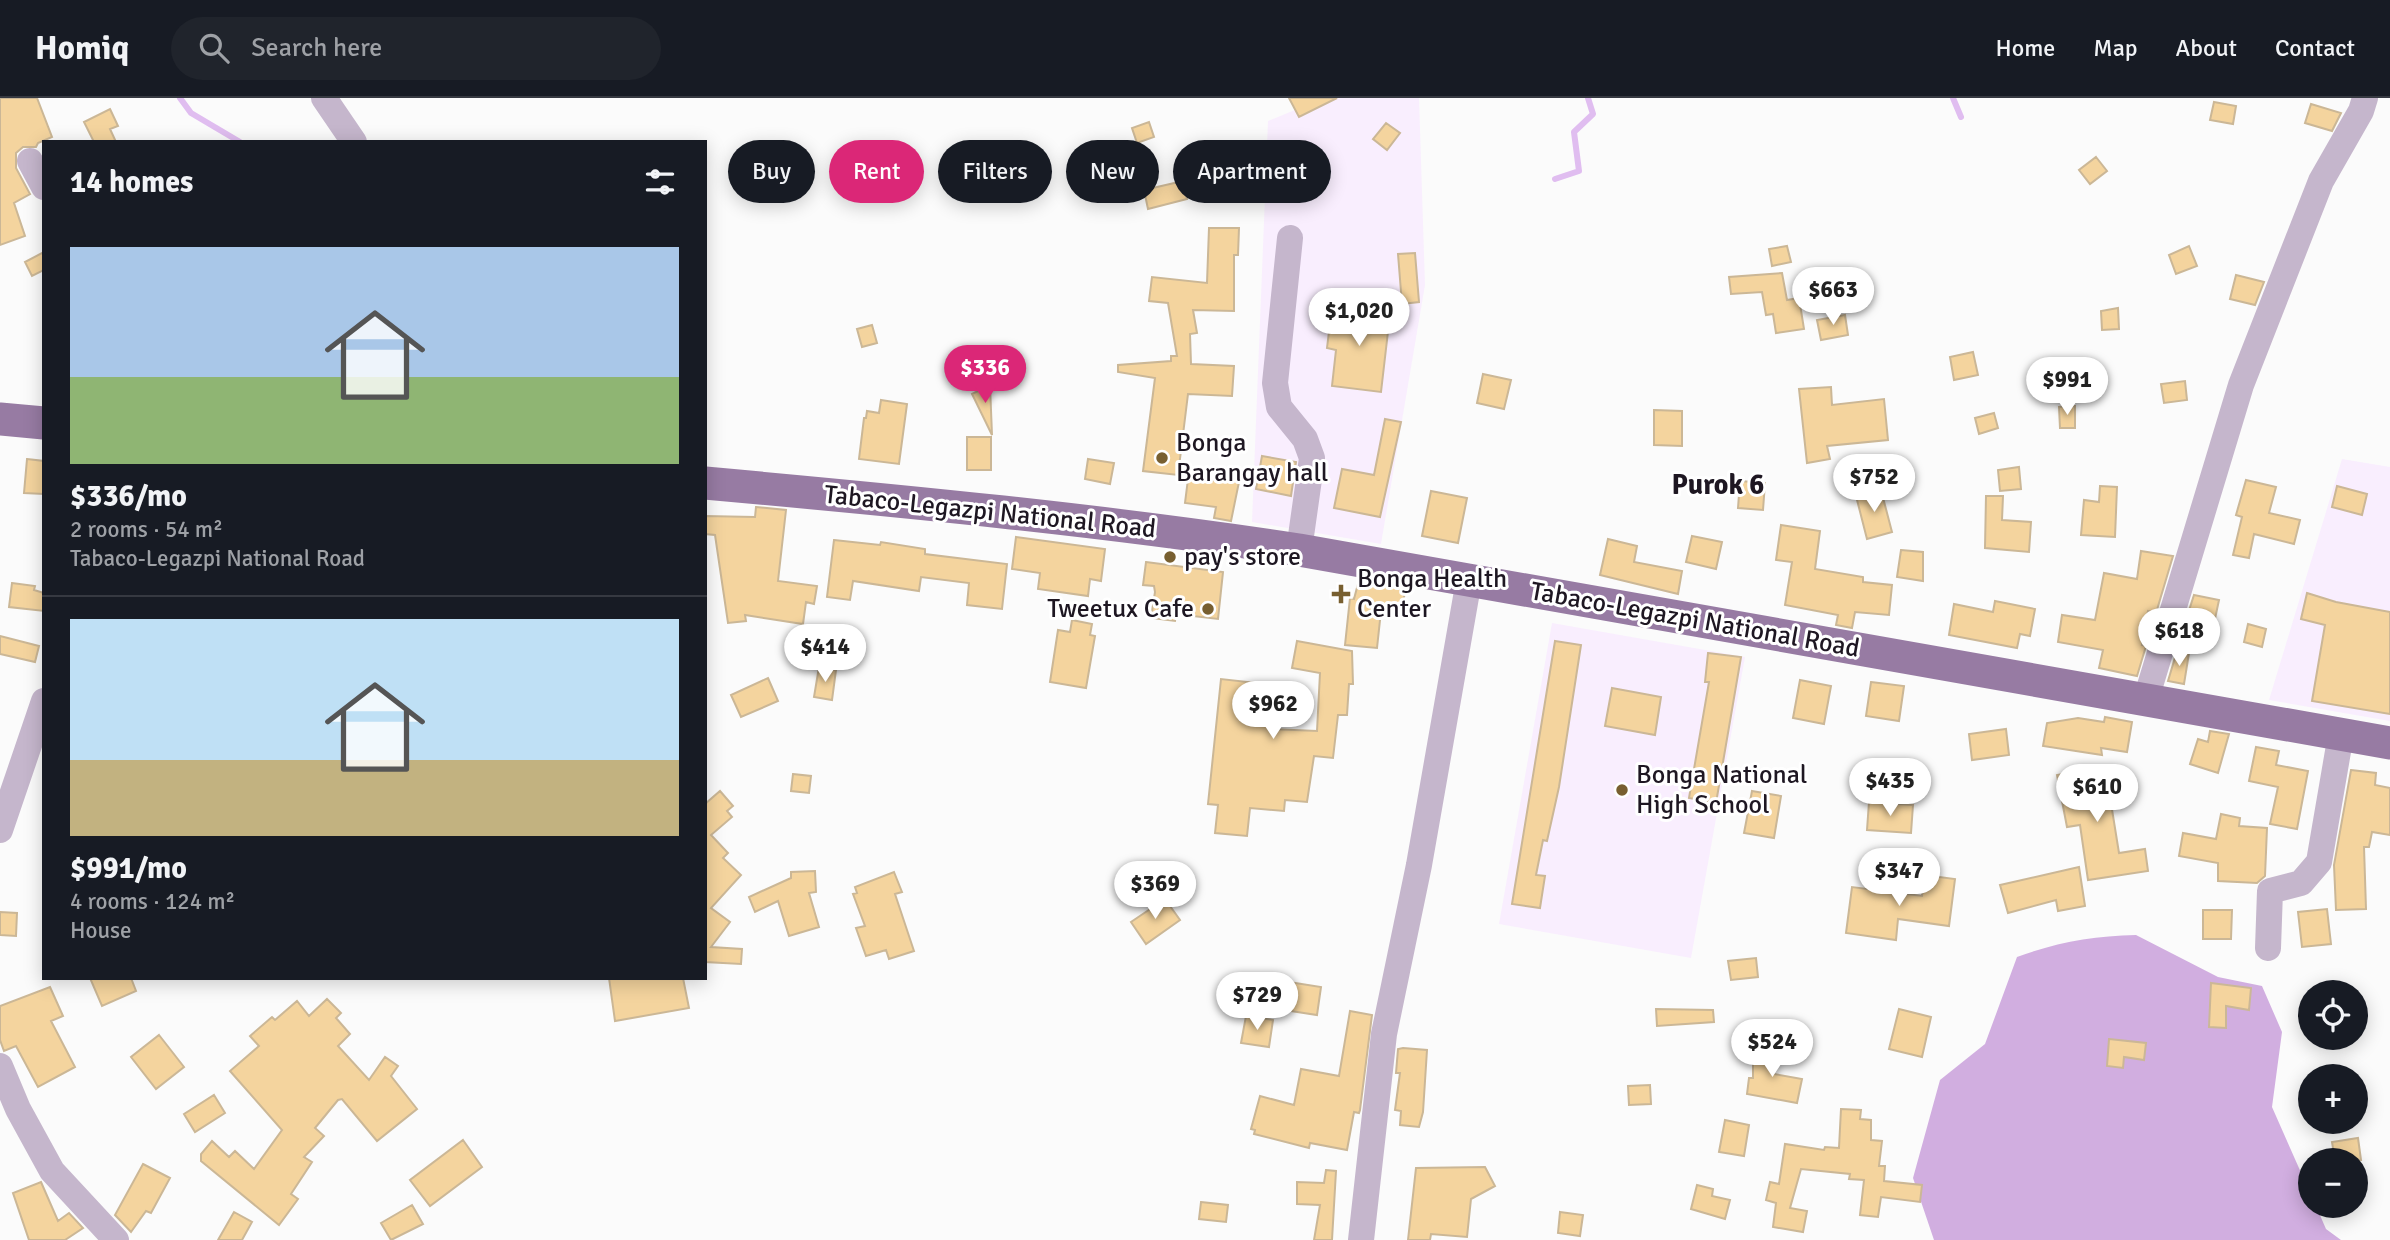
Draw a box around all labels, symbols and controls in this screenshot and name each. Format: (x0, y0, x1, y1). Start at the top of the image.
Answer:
search box (171, 17, 661, 80)
text: Homiq (35, 28, 129, 69)
icon: search (195, 29, 233, 67)
text: Search here (251, 32, 382, 64)
text: Home (1995, 33, 2055, 63)
text: Map (2093, 33, 2138, 63)
text: About (2176, 33, 2237, 63)
text: Contact (2275, 33, 2355, 63)
chip: Buy (728, 140, 815, 203)
chip: Rent (829, 140, 924, 203)
chip: Filters (938, 140, 1052, 203)
chip: New (1066, 140, 1159, 203)
chip: Apartment (1173, 140, 1331, 203)
icon: filters (641, 163, 679, 201)
text: 14 homes (70, 164, 193, 201)
pin: $663 (1792, 268, 1874, 327)
text: $663 (1808, 275, 1858, 304)
pin: $1,020 (1302, 288, 1416, 348)
icon: home (312, 292, 438, 418)
text: $1,020 (1325, 296, 1393, 325)
pin: $336 (944, 345, 1026, 405)
text: $336 (960, 353, 1010, 382)
pin: $991 (2026, 358, 2108, 417)
text: $991 (2042, 365, 2092, 394)
place label: Bonga Barangay hall (1176, 427, 1328, 489)
marker: Bonga Barangay hall (1154, 450, 1170, 466)
pin: $752 (1833, 454, 1915, 514)
text: $752 (1849, 462, 1899, 491)
district label: Purok 6 (1672, 468, 1764, 502)
text: $336/mo (70, 478, 187, 515)
street label: Tabaco-Legazpi National Road (823, 479, 1157, 545)
text: 2 rooms · 54 m² (70, 515, 223, 544)
place label: pay's store (1184, 541, 1301, 573)
text: Tabaco-Legazpi National Road (70, 544, 365, 573)
marker: pay's store (1162, 549, 1178, 565)
place label: Bonga Health Center (1357, 563, 1507, 625)
street label: Tabaco-Legazpi National Road (1528, 575, 1862, 665)
marker: Bonga Health Center (1331, 584, 1351, 604)
place label: Tweetux Cafe (1047, 593, 1194, 625)
marker: Tweetux Cafe (1200, 601, 1216, 617)
pin: $618 (2138, 608, 2220, 668)
text: $618 (2154, 616, 2204, 645)
pin: $414 (784, 624, 866, 684)
text: $414 (800, 632, 850, 661)
icon: home (312, 664, 438, 790)
pin: $962 (1232, 682, 1314, 741)
text: $962 (1248, 689, 1298, 718)
pin: $435 (1849, 758, 1931, 818)
place label: Bonga National High School (1636, 759, 1808, 821)
pin: $610 (2056, 764, 2138, 824)
text: $435 (1865, 766, 1915, 795)
text: $610 (2072, 772, 2122, 801)
marker: Bonga National High School (1614, 782, 1630, 798)
pin: $347 (1858, 848, 1940, 908)
text: $991/mo (70, 850, 187, 887)
text: $347 (1874, 856, 1924, 885)
pin: $369 (1114, 862, 1196, 921)
text: $369 (1130, 869, 1180, 898)
text: 4 rooms · 124 m² (70, 887, 235, 916)
text: House (70, 916, 132, 945)
pin: $729 (1216, 972, 1298, 1032)
text: $729 (1232, 980, 1282, 1009)
map controls (2298, 980, 2368, 1218)
button: locate (2298, 980, 2368, 1050)
pin: $524 (1731, 1020, 1813, 1079)
text: $524 (1747, 1027, 1797, 1056)
button: + (2298, 1064, 2368, 1134)
button: − (2298, 1148, 2368, 1218)

